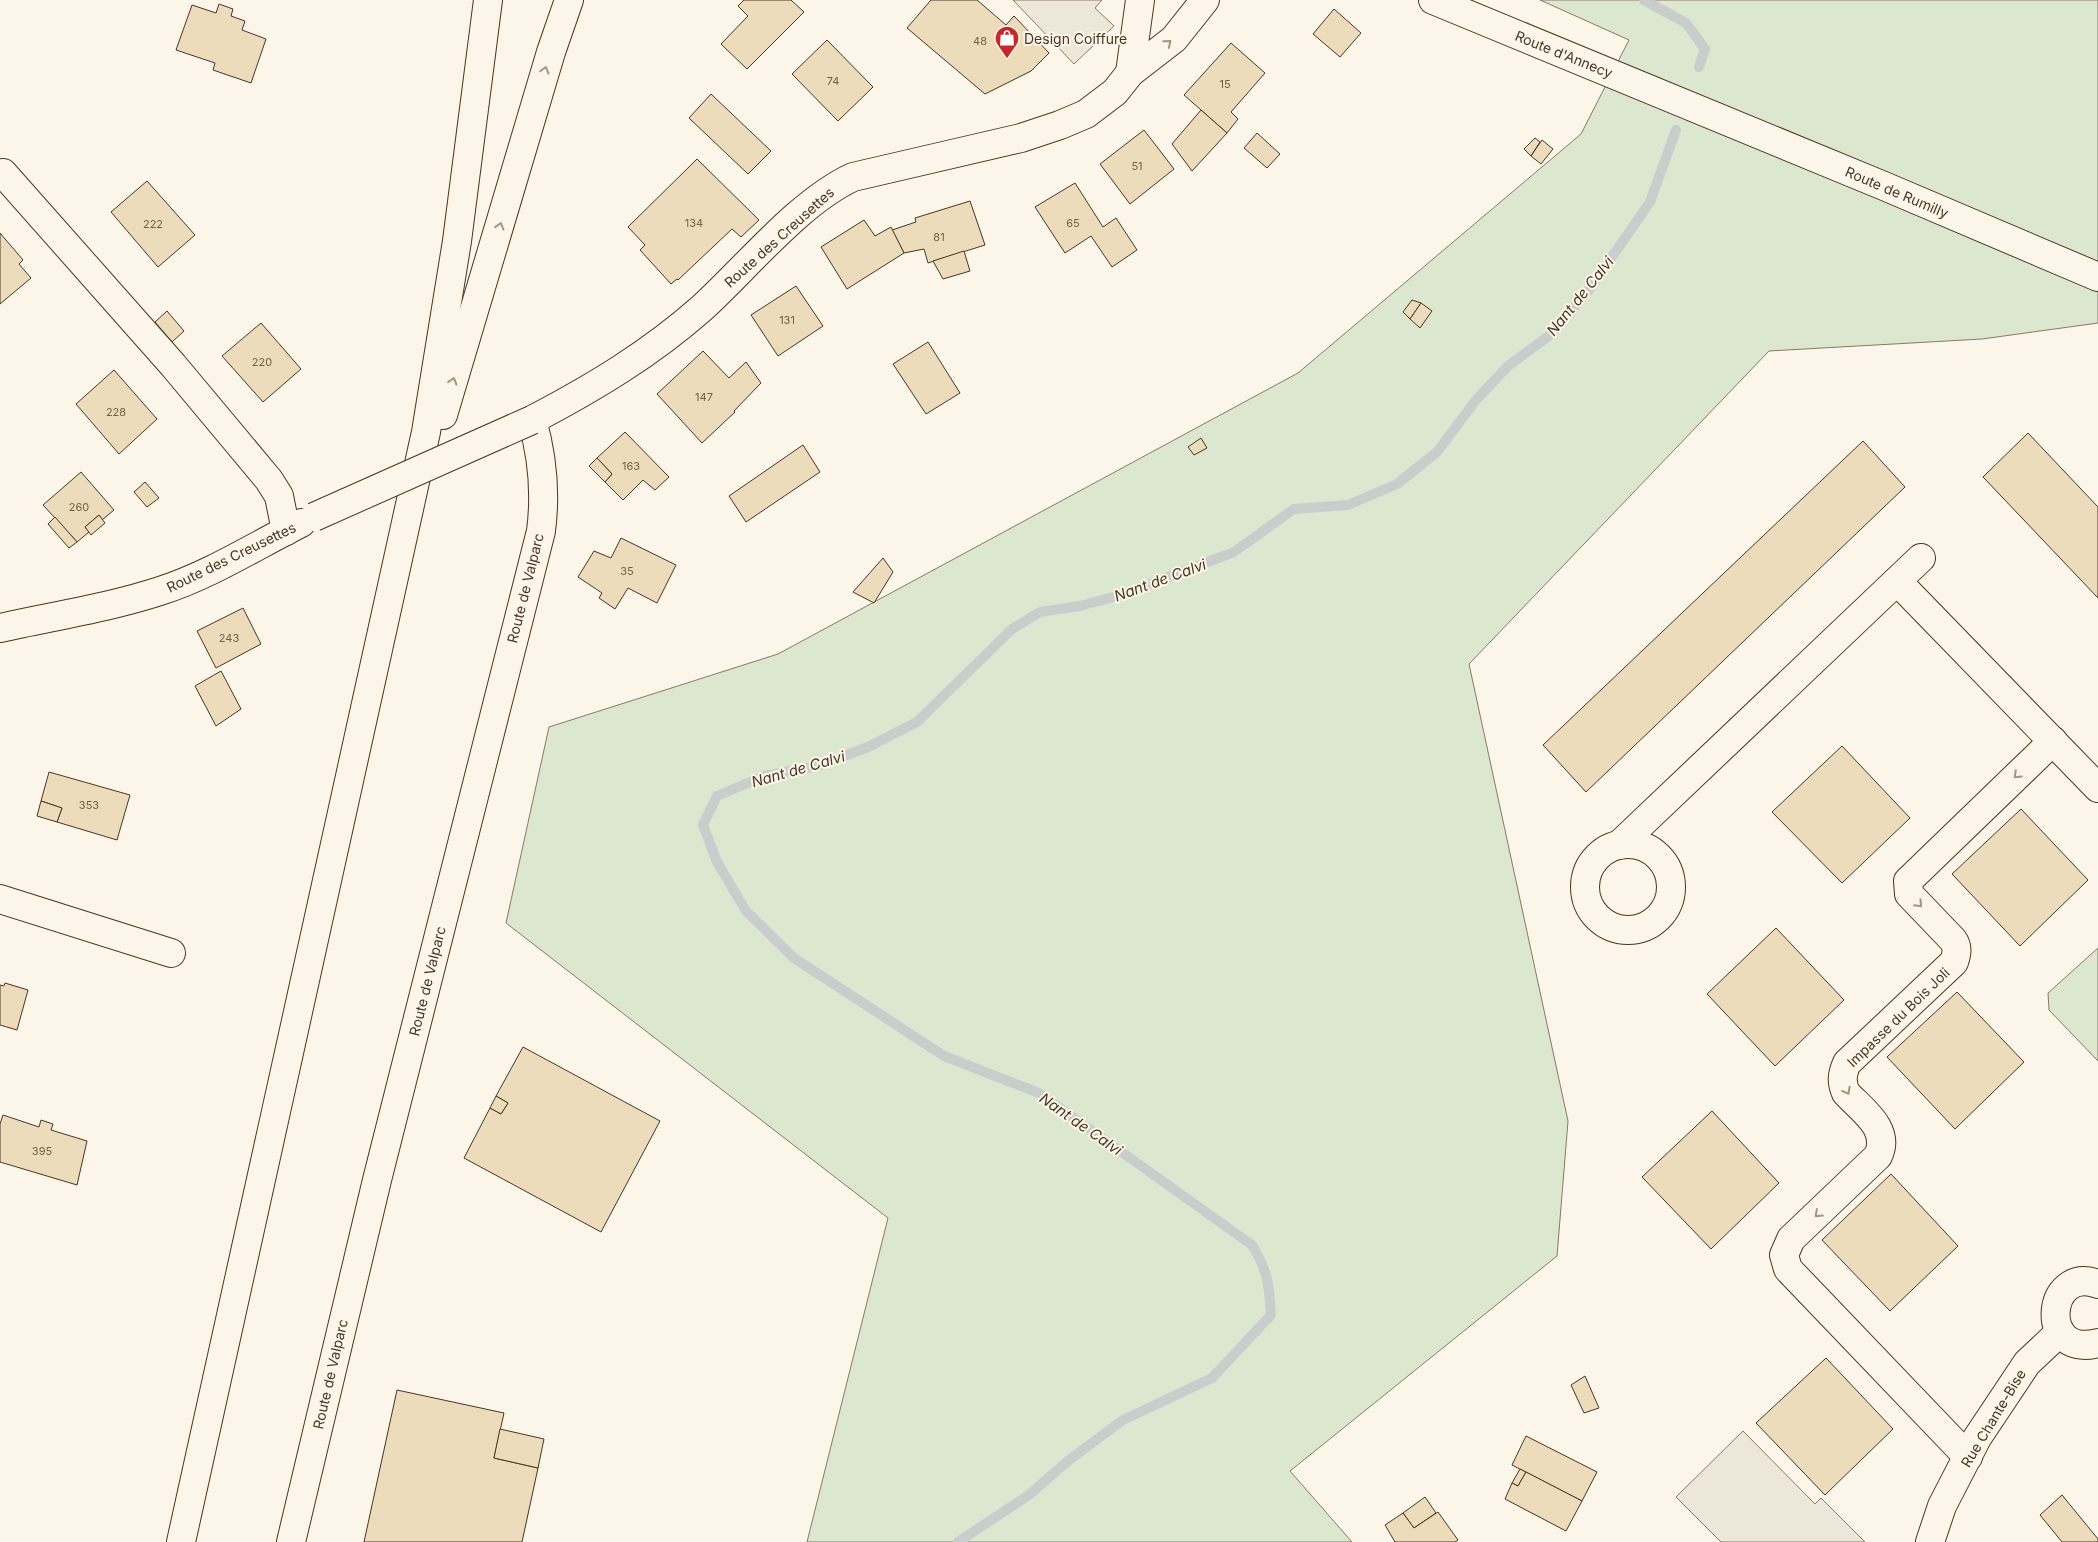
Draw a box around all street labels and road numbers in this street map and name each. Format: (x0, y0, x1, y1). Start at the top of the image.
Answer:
street label: Route d'Annecy (1513, 27, 1615, 81)
street label: Route de Rumilly (1843, 163, 1951, 221)
street label: Route des Creusettes (721, 183, 837, 291)
street label: Route des Creusettes (164, 518, 298, 596)
street label: Route de Valparc (503, 531, 547, 645)
street label: Route de Valparc (405, 924, 449, 1038)
street label: Impasse du Bois Joli (1843, 964, 1953, 1070)
street label: Route de Valparc (309, 1317, 351, 1431)
street label: Rue Chante-Bise (1957, 1366, 2029, 1470)

